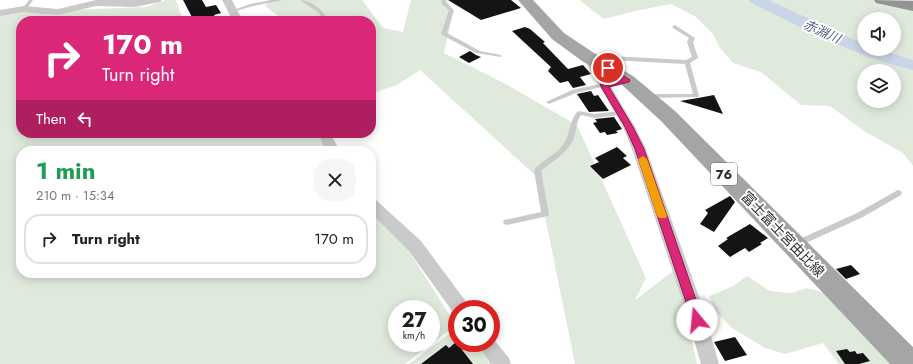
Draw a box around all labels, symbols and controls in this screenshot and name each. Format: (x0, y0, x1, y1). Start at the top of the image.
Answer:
map controls (857, 12, 901, 108)
button: sound (857, 12, 901, 56)
water label: 赤淵川 (800, 15, 845, 49)
text: 170 m (102, 24, 183, 65)
icon: right (36, 32, 88, 84)
pin (591, 51, 625, 85)
icon: arrive (597, 57, 619, 79)
text: Turn right (102, 62, 174, 88)
button: layers (857, 64, 901, 108)
text: Then (36, 108, 66, 130)
icon: left (74, 108, 96, 130)
text: 1 min (36, 153, 96, 188)
button: close (314, 159, 356, 201)
road number: 76 (711, 163, 737, 185)
text: 210 m · 15:34 (36, 186, 115, 205)
street label: 富士富士宮由比線 (737, 187, 829, 281)
icon: right (38, 228, 60, 250)
text: Turn right (72, 228, 140, 250)
text: 170 m (314, 228, 354, 250)
position arrow (676, 299, 718, 341)
speed limit sign: 30 (448, 300, 500, 352)
text: 27 (401, 306, 427, 335)
text: km/h (403, 328, 425, 343)

